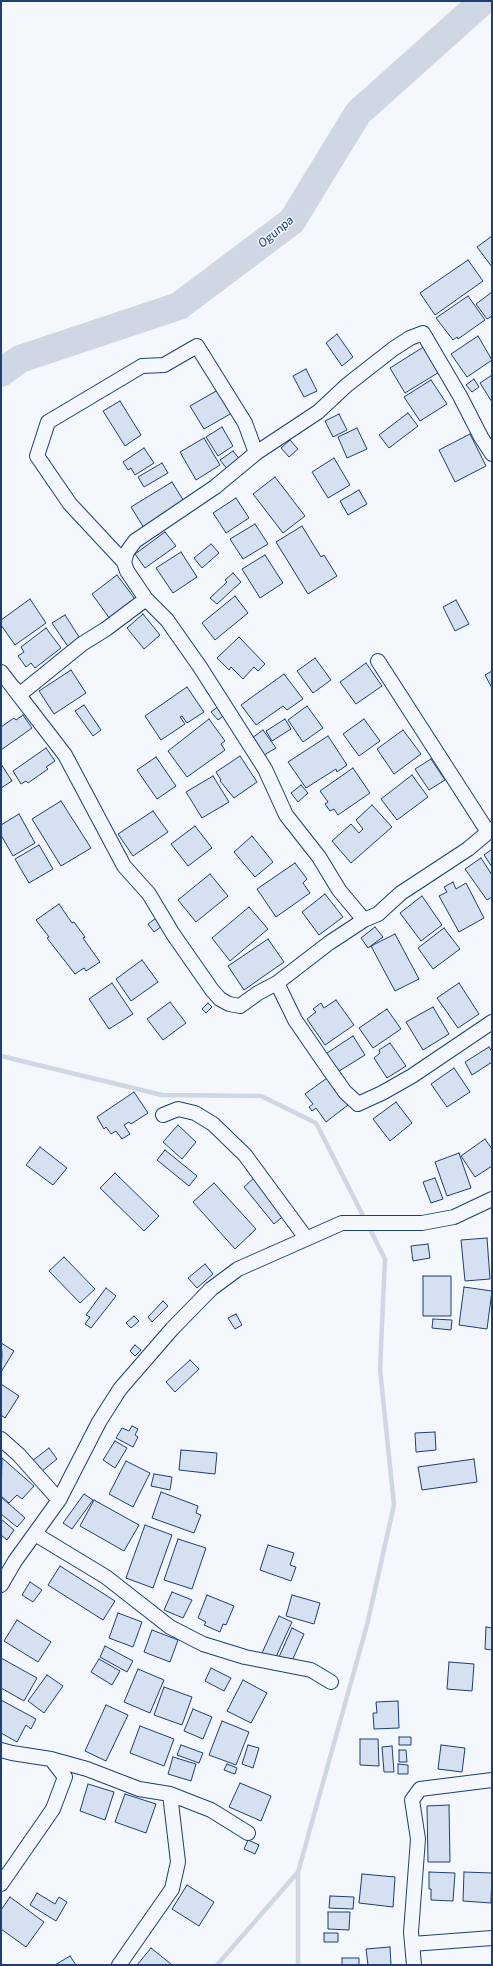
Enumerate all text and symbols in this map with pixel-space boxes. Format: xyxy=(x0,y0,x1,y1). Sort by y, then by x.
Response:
water label: Ogunpa xyxy=(255,213,297,251)

